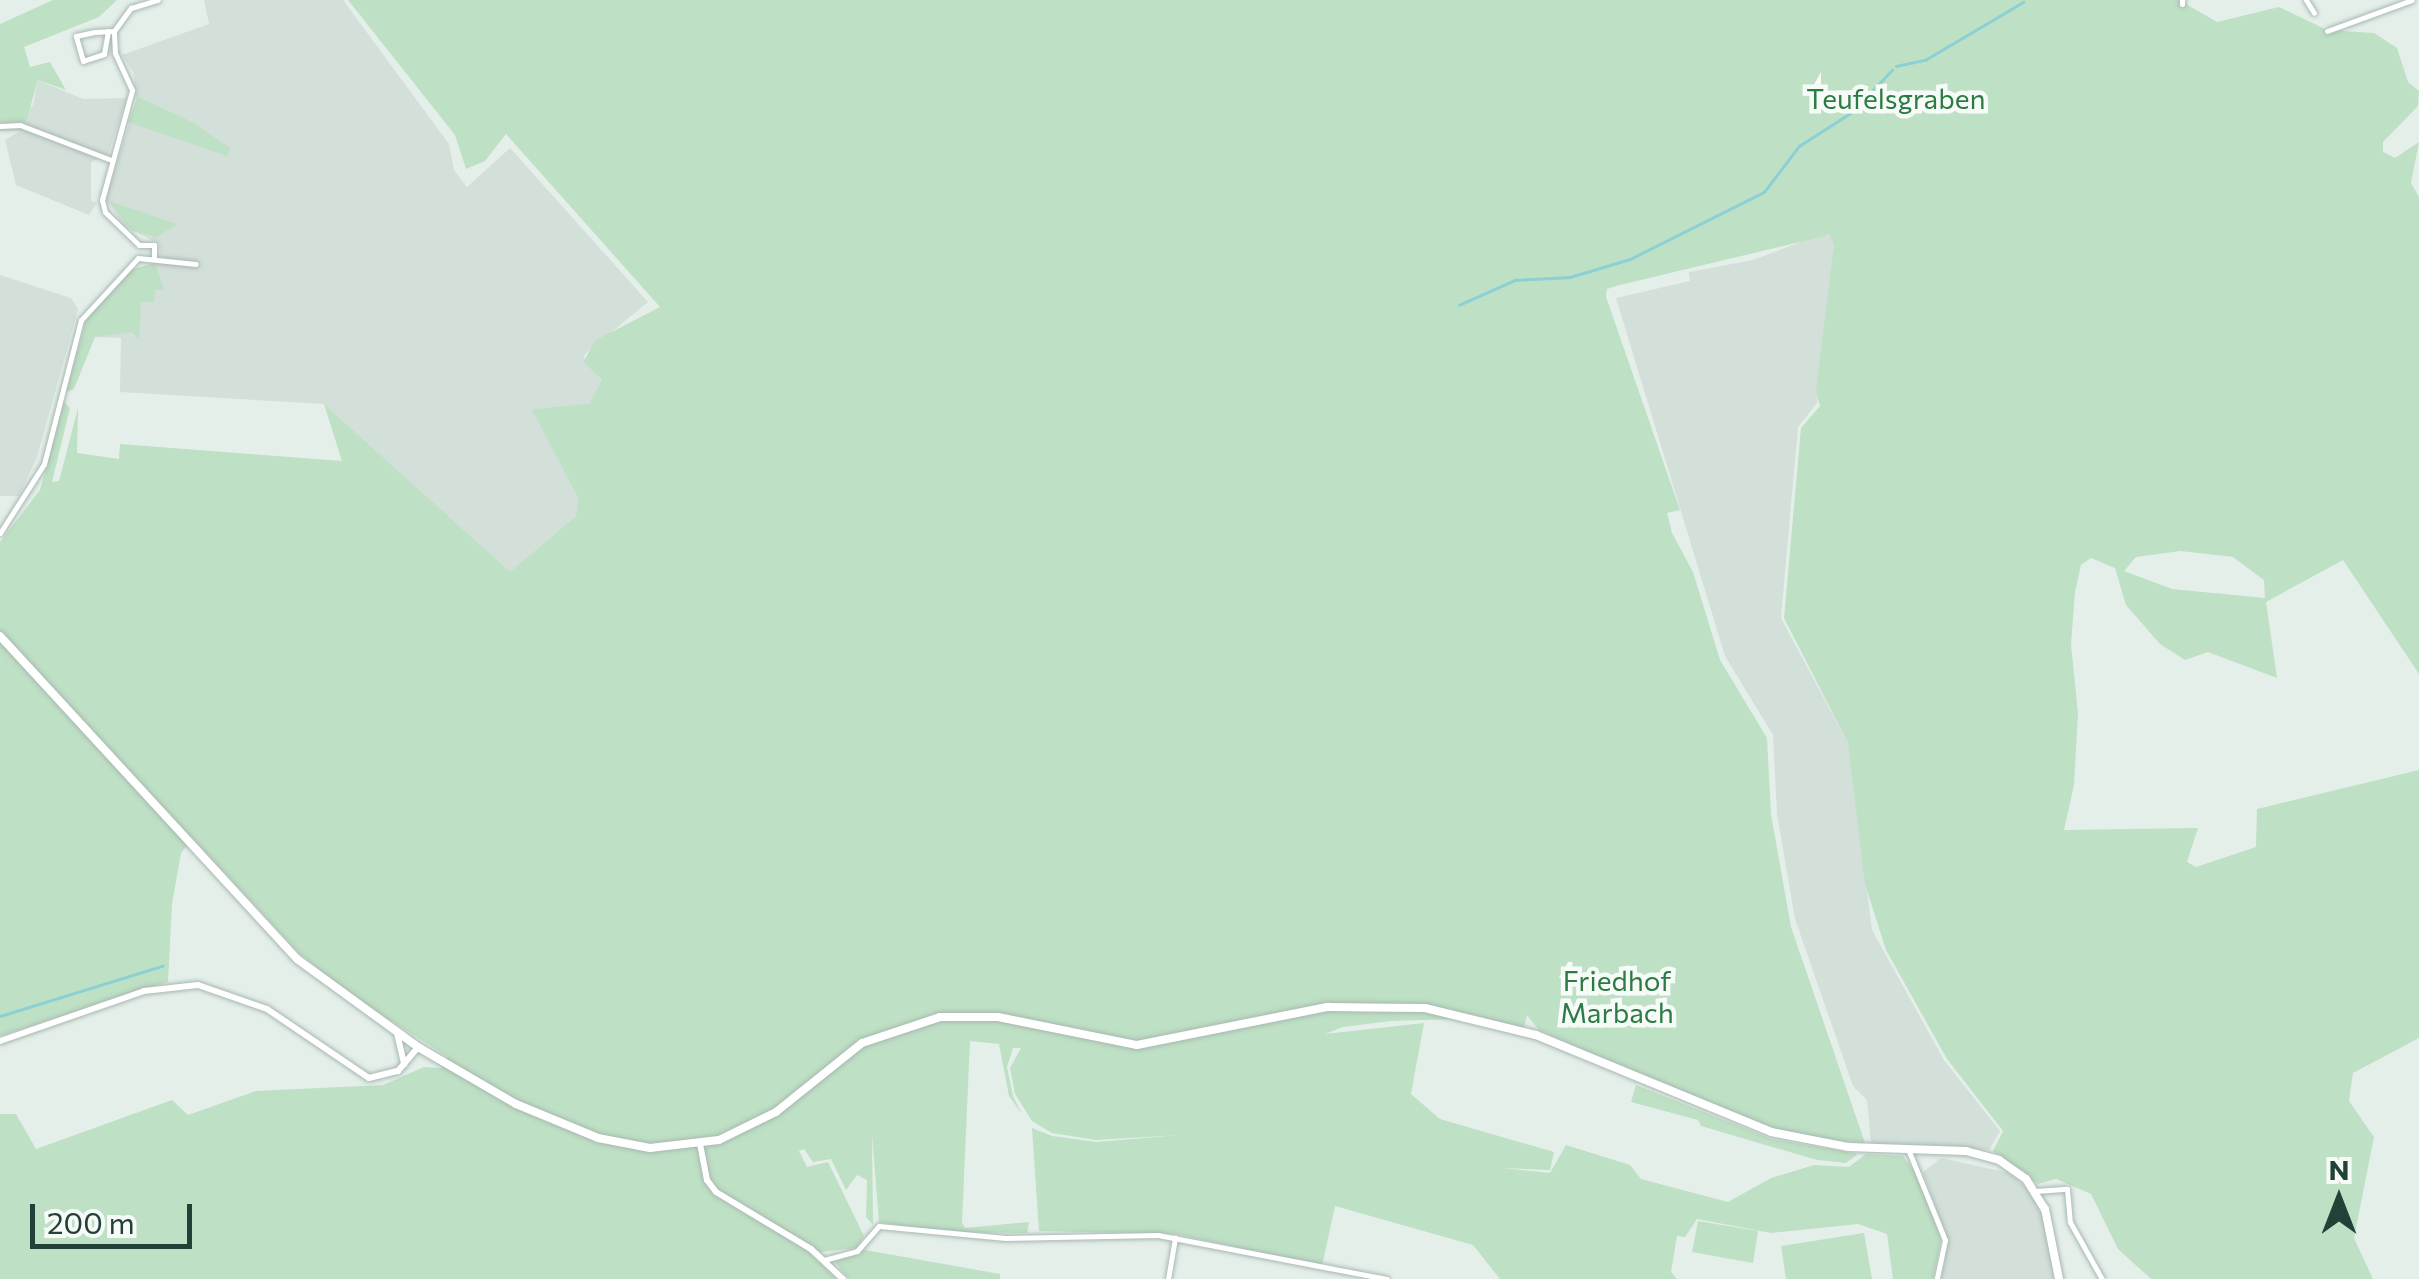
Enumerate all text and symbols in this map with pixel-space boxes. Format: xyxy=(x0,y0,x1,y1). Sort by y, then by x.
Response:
park label: Teufelsgraben xyxy=(1806,81,1986,115)
park label: Friedhof Marbach xyxy=(1560,963,1674,1029)
north arrow xyxy=(2289,1149,2389,1249)
text: N xyxy=(2329,1152,2350,1186)
scale bar xyxy=(35,1184,198,1246)
text: 200 m xyxy=(47,1203,135,1240)

